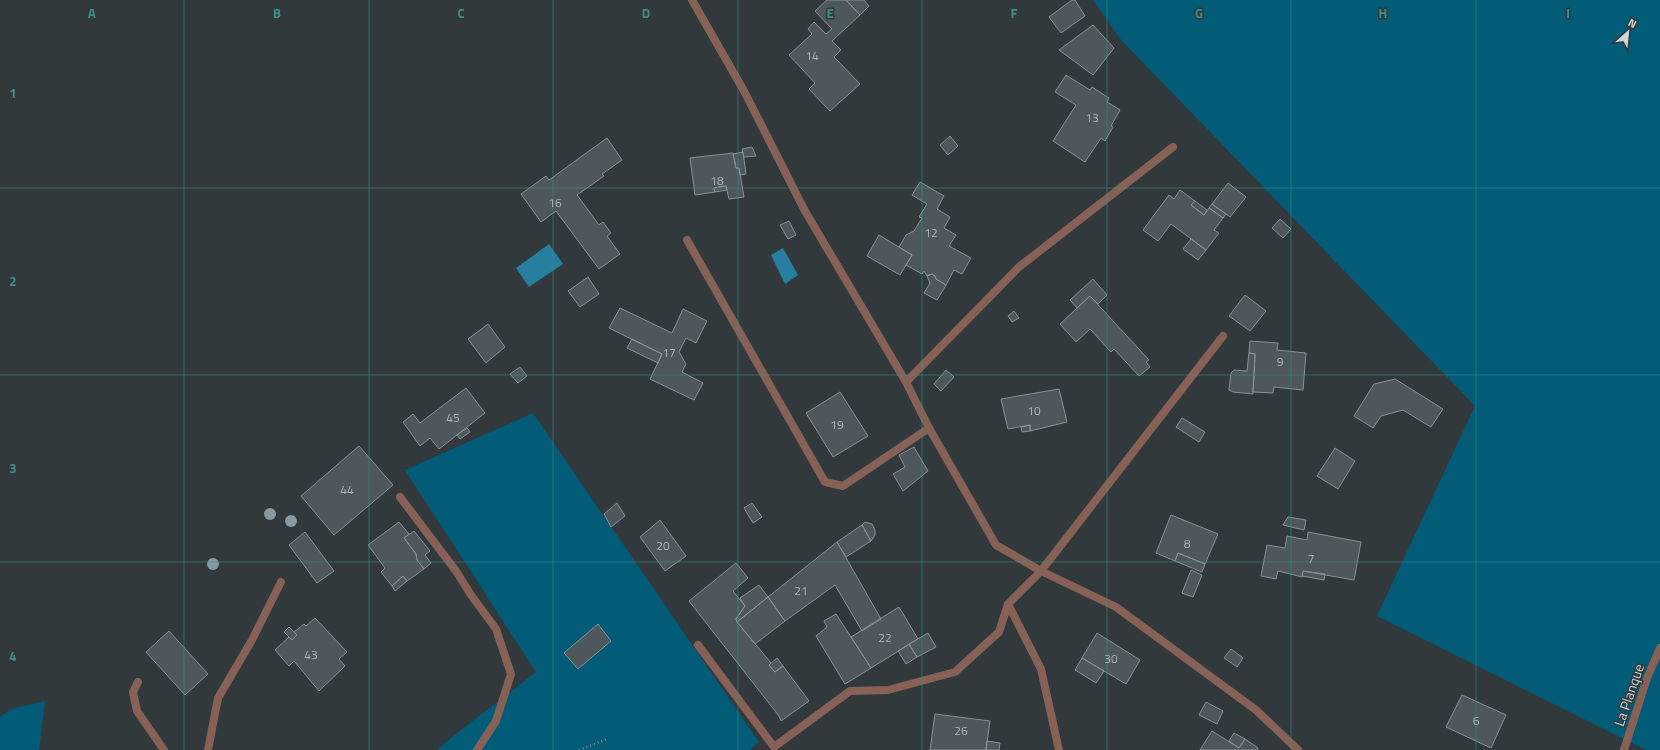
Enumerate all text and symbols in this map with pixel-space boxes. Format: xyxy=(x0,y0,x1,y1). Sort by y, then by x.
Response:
text: A xyxy=(88,3,96,23)
text: B xyxy=(273,3,281,23)
text: C xyxy=(457,3,465,23)
text: D xyxy=(642,3,650,23)
text: E xyxy=(826,3,834,23)
text: F xyxy=(1011,3,1018,23)
text: G xyxy=(1195,3,1203,23)
text: H xyxy=(1379,3,1387,23)
text: I xyxy=(1566,3,1570,23)
north arrow xyxy=(1608,12,1648,52)
text: N xyxy=(1626,14,1640,32)
house number: 14 xyxy=(805,46,819,65)
text: 1 xyxy=(9,83,17,103)
house number: 13 xyxy=(1085,108,1099,127)
house number: 18 xyxy=(710,171,724,190)
house number: 16 xyxy=(548,193,562,212)
house number: 12 xyxy=(924,223,938,242)
text: 2 xyxy=(9,271,17,291)
house number: 17 xyxy=(662,343,676,362)
house number: 9 xyxy=(1277,352,1284,371)
house number: 10 xyxy=(1027,401,1041,420)
house number: 45 xyxy=(446,408,460,427)
house number: 19 xyxy=(830,415,844,434)
text: 3 xyxy=(9,458,17,478)
house number: 44 xyxy=(340,480,354,499)
house number: 8 xyxy=(1184,534,1191,553)
house number: 20 xyxy=(656,536,670,555)
house number: 7 xyxy=(1308,549,1314,568)
house number: 21 xyxy=(794,581,808,600)
house number: 22 xyxy=(878,628,892,647)
house number: 43 xyxy=(304,645,318,664)
text: 4 xyxy=(9,646,17,666)
house number: 30 xyxy=(1104,649,1118,668)
street label: La Planque xyxy=(1608,661,1649,729)
house number: 6 xyxy=(1473,711,1480,730)
house number: 26 xyxy=(954,721,968,740)

